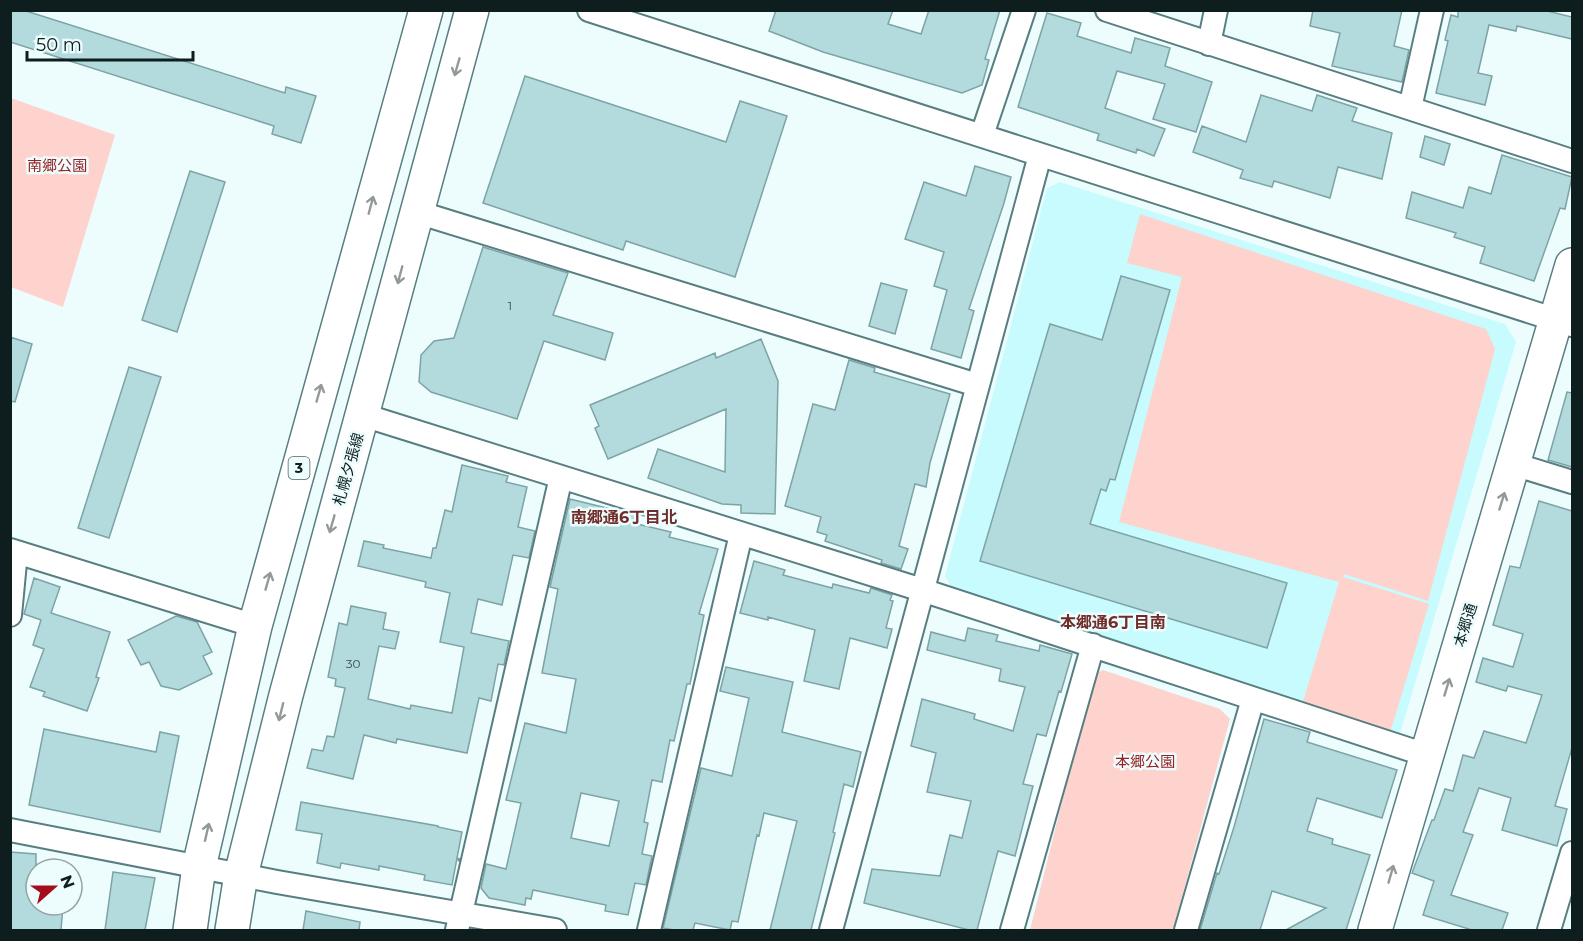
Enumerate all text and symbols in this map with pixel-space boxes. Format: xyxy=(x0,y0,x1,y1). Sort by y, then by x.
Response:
scale bar xyxy=(27,24,194,62)
text: 50 m xyxy=(36,34,82,56)
one-way arrow xyxy=(451,57,462,76)
park label: 南郷公園 xyxy=(27,156,87,175)
one-way arrow xyxy=(366,196,378,215)
one-way arrow xyxy=(394,265,405,284)
house number: 1 xyxy=(508,298,512,313)
one-way arrow xyxy=(314,384,326,403)
street label: 札幌夕張線 xyxy=(329,430,367,508)
road number: 3 xyxy=(288,457,310,479)
one-way arrow xyxy=(1497,491,1508,510)
district label: 南郷通6丁目北 xyxy=(571,508,677,527)
one-way arrow xyxy=(326,514,337,533)
one-way arrow xyxy=(263,572,274,591)
street label: 本郷通 xyxy=(1449,601,1481,649)
district label: 本郷通6丁目南 xyxy=(1060,613,1166,632)
house number: 30 xyxy=(346,656,360,671)
one-way arrow xyxy=(1442,678,1453,697)
one-way arrow xyxy=(275,703,287,722)
park label: 本郷公園 xyxy=(1115,752,1175,771)
one-way arrow xyxy=(202,822,214,841)
north arrow xyxy=(24,857,84,917)
one-way arrow xyxy=(1386,865,1397,884)
text: N xyxy=(56,872,79,891)

